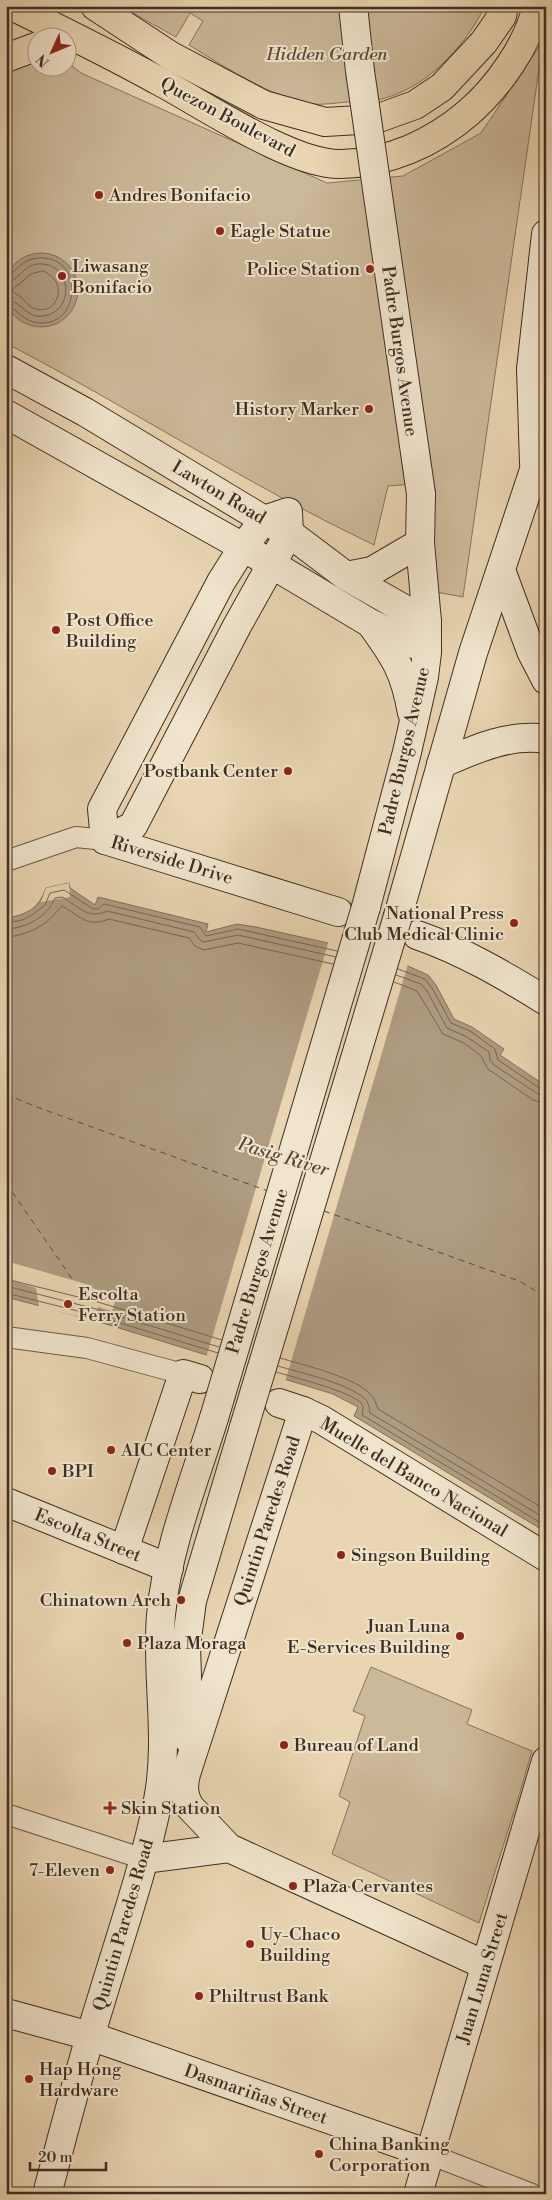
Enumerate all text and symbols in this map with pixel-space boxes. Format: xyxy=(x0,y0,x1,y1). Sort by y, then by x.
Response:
north arrow xyxy=(28,28,78,78)
park label: Hidden Garden xyxy=(265,43,389,66)
text: N xyxy=(33,50,54,71)
street label: Quezon Boulevard xyxy=(156,72,300,163)
place label: Andres Bonifacio xyxy=(108,184,251,207)
marker: Andres Bonifacio xyxy=(93,189,105,201)
place label: Eagle Statue xyxy=(230,220,331,243)
marker: Eagle Statue xyxy=(214,225,226,237)
place label: Liwasang Bonifacio xyxy=(71,255,152,299)
place label: Police Station xyxy=(246,258,360,281)
marker: Police Station xyxy=(364,263,376,275)
street label: Padre Burgos Avenue xyxy=(376,264,423,438)
marker: Liwasang Bonifacio xyxy=(56,270,68,282)
place label: History Marker xyxy=(235,398,359,421)
marker: History Marker xyxy=(363,403,375,415)
street label: Lawton Road xyxy=(167,455,271,530)
place label: Post Office Building xyxy=(65,609,154,653)
marker: Post Office Building xyxy=(50,624,62,636)
street label: Padre Burgos Avenue xyxy=(374,665,435,838)
place label: Postbank Center xyxy=(144,760,278,783)
marker: Postbank Center xyxy=(282,765,294,777)
street label: Riverside Drive xyxy=(108,831,236,890)
place label: National Press Club Medical Clinic xyxy=(344,902,504,946)
marker: National Press Club Medical Clinic xyxy=(508,917,520,929)
water label: Pasig River xyxy=(234,1131,333,1182)
street label: Padre Burgos Avenue xyxy=(221,1186,294,1357)
place label: Escolta Ferry Station xyxy=(78,1283,186,1327)
marker: Escolta Ferry Station xyxy=(62,1298,74,1310)
street label: Muelle del Banco Nacional xyxy=(316,1412,512,1543)
street label: Quintin Paredes Road xyxy=(229,1432,306,1609)
place label: AIC Center xyxy=(120,1439,212,1462)
marker: AIC Center xyxy=(105,1444,117,1456)
place label: BPI xyxy=(61,1460,94,1483)
marker: BPI xyxy=(46,1465,58,1477)
street label: Escolta Street xyxy=(31,1504,145,1568)
place label: Singson Building xyxy=(351,1544,491,1567)
marker: Singson Building xyxy=(335,1549,347,1561)
place label: Chinatown Arch xyxy=(40,1589,171,1612)
marker: Chinatown Arch xyxy=(175,1594,187,1606)
place label: Juan Luna E-Services Building xyxy=(287,1615,451,1659)
marker: Juan Luna E-Services Building xyxy=(454,1630,466,1642)
place label: Plaza Moraga xyxy=(137,1632,247,1655)
marker: Plaza Moraga xyxy=(121,1637,133,1649)
place label: Bureau of Land xyxy=(293,1734,420,1757)
marker: Bureau of Land xyxy=(278,1739,290,1751)
place label: Skin Station xyxy=(121,1797,221,1820)
marker: Skin Station xyxy=(103,1801,117,1815)
street label: Quintin Paredes Road xyxy=(88,1836,159,2014)
place label: 7-Eleven xyxy=(29,1859,100,1882)
marker: 7-Eleven xyxy=(104,1864,116,1876)
place label: Plaza Cervantes xyxy=(303,1875,433,1898)
marker: Plaza Cervantes xyxy=(287,1880,299,1892)
street label: Juan Luna Street xyxy=(451,1909,514,2048)
place label: Uy-Chaco Building xyxy=(259,1923,341,1967)
marker: Uy-Chaco Building xyxy=(244,1938,256,1950)
place label: Philtrust Bank xyxy=(209,1985,330,2008)
marker: Philtrust Bank xyxy=(193,1990,205,2002)
place label: Hap Hong Hardware xyxy=(39,2058,122,2102)
street label: Dasmariñas Street xyxy=(181,2059,331,2130)
marker: Hap Hong Hardware xyxy=(23,2073,35,2085)
place label: China Banking Corporation xyxy=(329,2133,450,2177)
scale bar xyxy=(30,2140,106,2172)
text: 20 m xyxy=(38,2148,73,2167)
marker: China Banking Corporation xyxy=(313,2148,325,2160)

